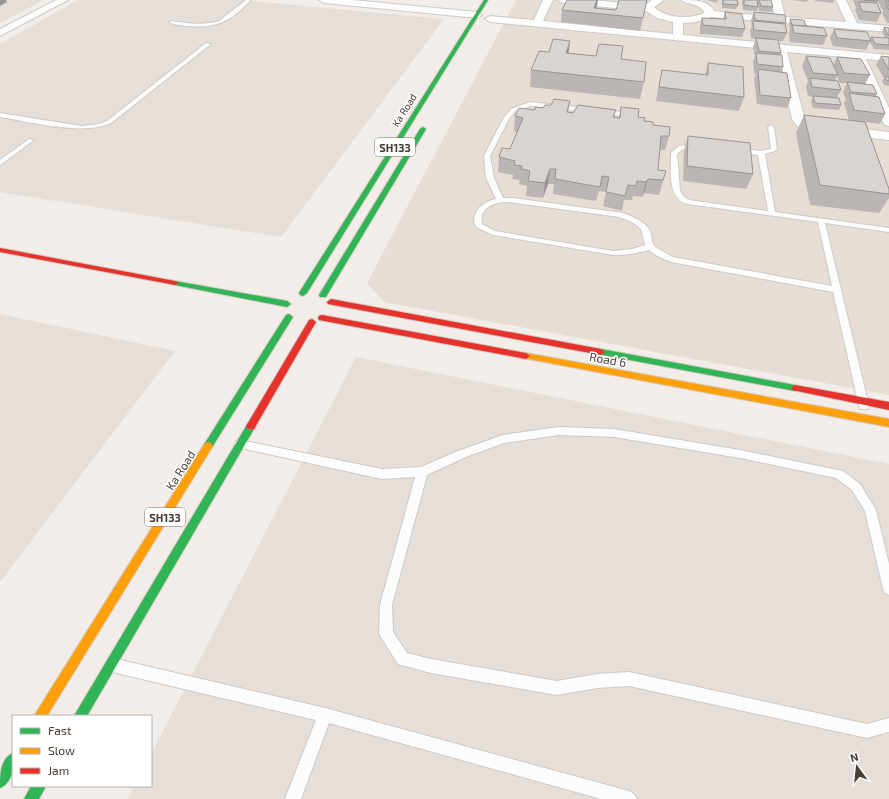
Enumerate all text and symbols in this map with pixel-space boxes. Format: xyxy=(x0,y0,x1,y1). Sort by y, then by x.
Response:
street label: Ka Road xyxy=(389,91,419,129)
road number: SH133 xyxy=(375,138,415,156)
street label: Road 6 xyxy=(588,349,628,369)
street label: Ka Road xyxy=(162,448,198,492)
road number: SH133 xyxy=(145,508,185,526)
legend xyxy=(12,715,152,787)
text: Fast xyxy=(48,723,72,737)
text: Slow xyxy=(48,743,75,757)
north arrow xyxy=(837,747,877,787)
text: N xyxy=(849,750,860,764)
text: Jam xyxy=(48,763,69,777)

